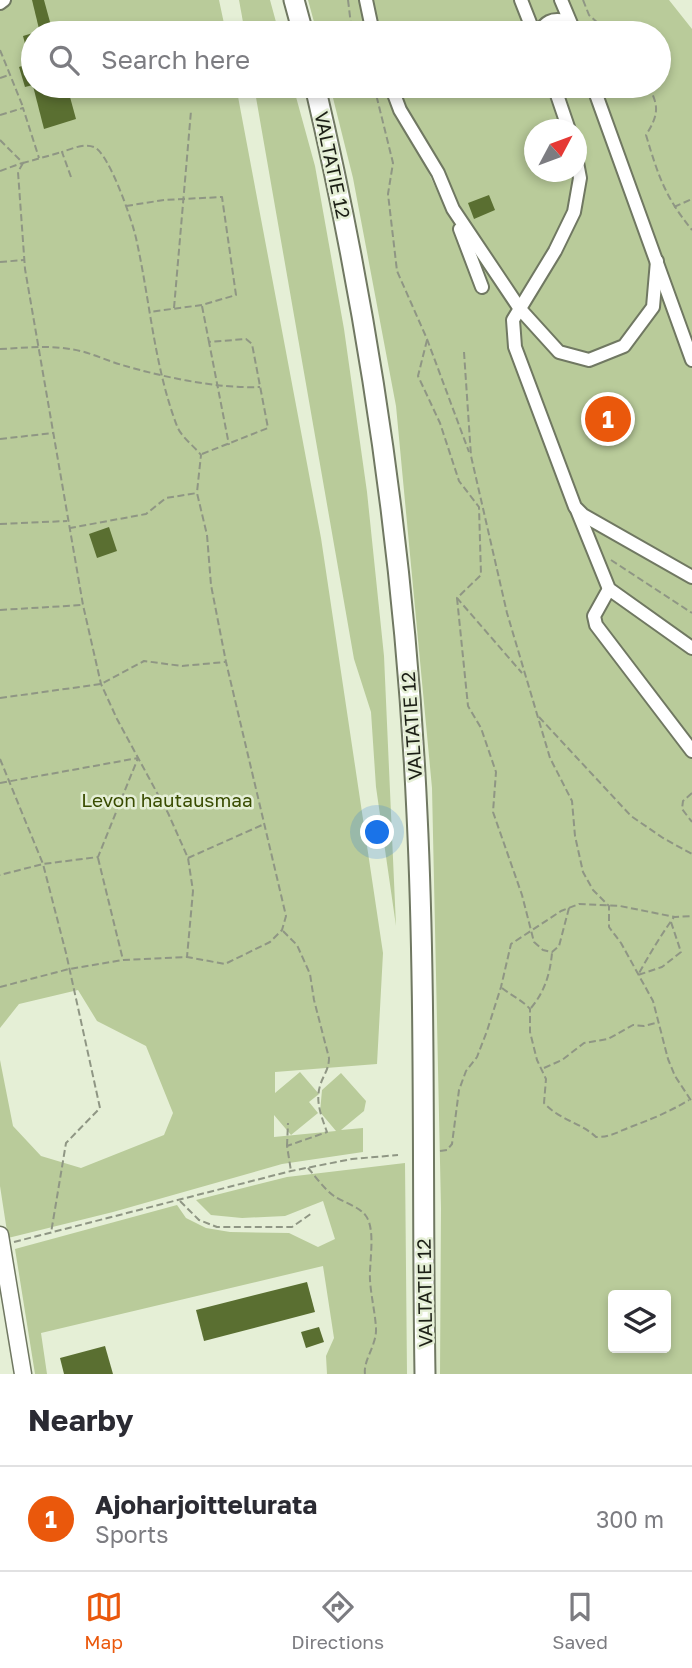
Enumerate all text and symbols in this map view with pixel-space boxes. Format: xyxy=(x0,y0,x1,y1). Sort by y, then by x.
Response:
search box xyxy=(21,21,671,98)
icon: search xyxy=(45,41,83,79)
text: Search here xyxy=(101,44,250,75)
street label: VALTATIE 12 xyxy=(310,109,356,221)
north arrow xyxy=(524,119,587,182)
pin: 1 xyxy=(585,393,631,445)
street label: VALTATIE 12 xyxy=(396,671,426,781)
park label: Levon hautausmaa xyxy=(81,788,253,811)
your location xyxy=(360,815,394,849)
street label: VALTATIE 12 xyxy=(412,1238,436,1348)
map controls xyxy=(608,1290,671,1353)
button: layers xyxy=(608,1290,671,1353)
text: Nearby xyxy=(28,1402,133,1438)
text: Ajoharjoittelurata xyxy=(95,1489,317,1520)
text: 1 xyxy=(45,1505,57,1533)
text: 300 m xyxy=(596,1505,664,1533)
text: Sports xyxy=(95,1520,169,1548)
tab: Map xyxy=(84,1588,123,1653)
tab: Directions xyxy=(291,1588,384,1653)
tab: Saved xyxy=(552,1588,608,1653)

